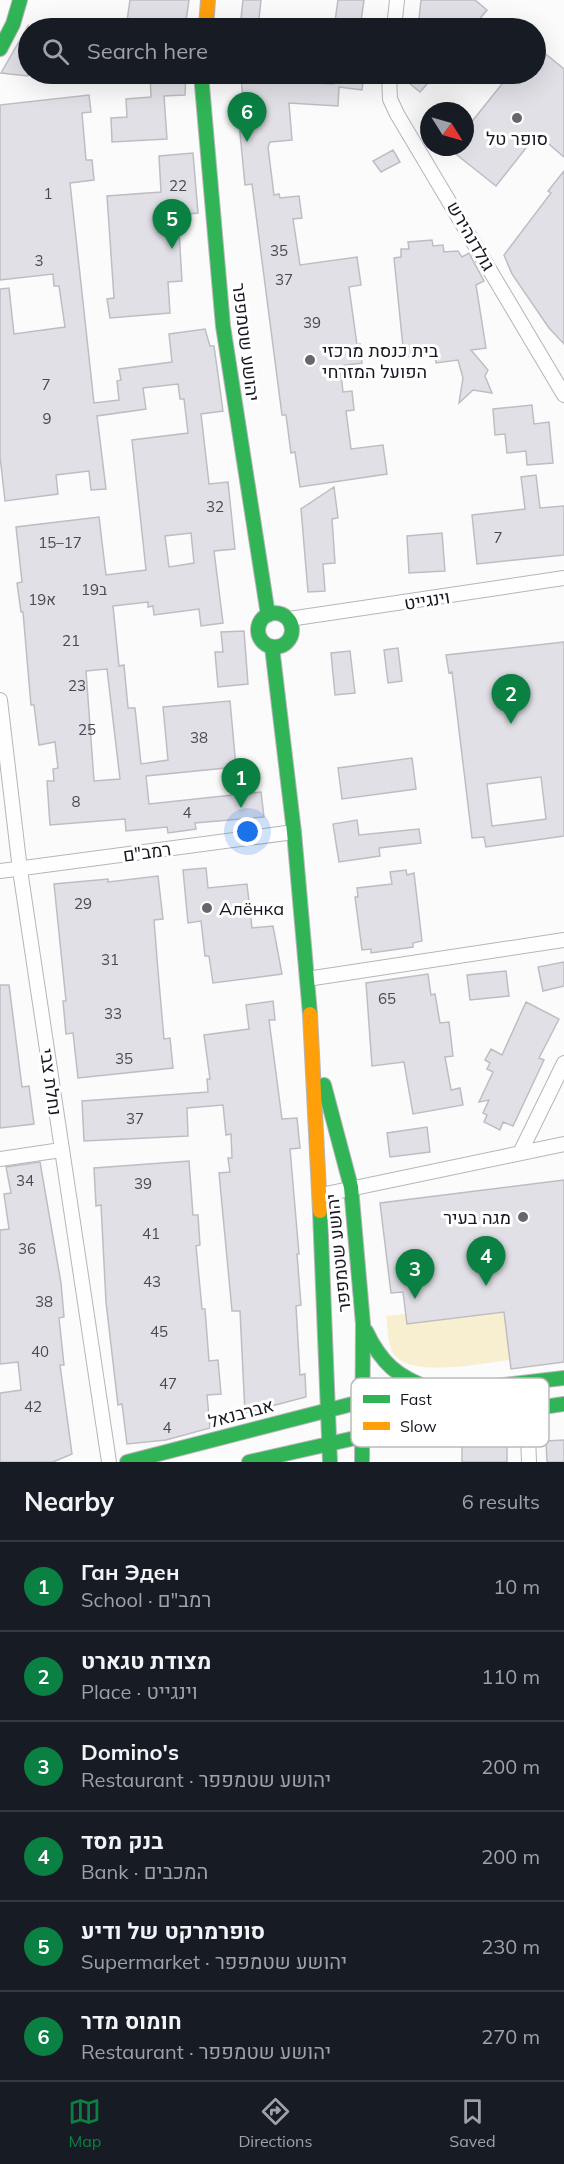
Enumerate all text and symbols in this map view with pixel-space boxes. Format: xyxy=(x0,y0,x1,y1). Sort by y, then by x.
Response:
search box xyxy=(18,18,546,84)
icon: search xyxy=(39,35,72,68)
text: Search here xyxy=(87,37,208,65)
pin: 6 xyxy=(228,92,266,142)
north arrow xyxy=(420,102,474,156)
marker: סופר טל xyxy=(510,111,524,125)
place label: סופר טל xyxy=(486,127,548,150)
house number: 22 xyxy=(169,176,187,195)
house number: 1 xyxy=(43,184,53,203)
street label: גולדנהירש xyxy=(442,197,500,275)
pin: 5 xyxy=(152,200,192,249)
house number: 35 xyxy=(270,241,288,260)
house number: 3 xyxy=(34,251,44,270)
house number: 37 xyxy=(275,270,293,289)
street label: יהושע שטמפפר xyxy=(227,282,265,402)
house number: 39 xyxy=(303,313,321,332)
place label: בית כנסת מרכזי הפועל המזרחי xyxy=(322,339,439,383)
marker: בית כנסת מרכזי הפועל המזרחי xyxy=(303,353,317,367)
house number: 7 xyxy=(41,375,51,394)
house number: 9 xyxy=(42,409,52,428)
house number: 32 xyxy=(206,497,224,516)
house number: 7 xyxy=(493,528,503,547)
house number: 15–17 xyxy=(38,533,82,552)
house number: 19ב xyxy=(81,580,107,599)
street label: וינגייט xyxy=(402,585,452,615)
house number: 19א xyxy=(28,590,56,609)
house number: 21 xyxy=(62,631,80,650)
pin: 2 xyxy=(492,674,530,724)
house number: 23 xyxy=(68,676,86,695)
house number: 25 xyxy=(78,720,96,739)
house number: 38 xyxy=(190,728,208,747)
pin: 1 xyxy=(222,758,260,808)
house number: 8 xyxy=(71,792,81,811)
house number: 4 xyxy=(182,803,192,822)
your location xyxy=(233,817,262,846)
street label: רמב"ם xyxy=(122,837,172,867)
house number: 29 xyxy=(74,894,92,913)
place label: Алёнка xyxy=(219,897,284,920)
marker: Алёнка xyxy=(200,901,214,915)
house number: 31 xyxy=(101,950,119,969)
house number: 65 xyxy=(378,989,396,1008)
house number: 33 xyxy=(104,1004,122,1023)
street label: נחלת צבי xyxy=(35,1047,67,1117)
house number: 35 xyxy=(115,1049,133,1068)
house number: 37 xyxy=(126,1109,144,1128)
house number: 34 xyxy=(16,1171,34,1190)
house number: 39 xyxy=(134,1174,152,1193)
street label: יהושע שטמפפר xyxy=(320,1193,356,1313)
place label: מגה בעיר xyxy=(443,1206,511,1229)
marker: מגה בעיר xyxy=(516,1210,530,1224)
house number: 41 xyxy=(142,1224,160,1243)
pin: 4 xyxy=(466,1236,506,1286)
house number: 36 xyxy=(18,1239,36,1258)
pin: 3 xyxy=(396,1250,434,1299)
house number: 43 xyxy=(143,1272,161,1291)
house number: 38 xyxy=(35,1292,53,1311)
house number: 45 xyxy=(150,1322,168,1341)
house number: 40 xyxy=(31,1342,49,1361)
house number: 47 xyxy=(159,1374,177,1393)
legend xyxy=(351,1378,549,1447)
text: Fast xyxy=(400,1389,432,1409)
street label: אברבנאל xyxy=(206,1393,276,1433)
house number: 42 xyxy=(24,1397,42,1416)
text: Slow xyxy=(400,1416,437,1436)
house number: 4 xyxy=(162,1418,172,1437)
text: Nearby xyxy=(24,1485,114,1518)
text: 6 results xyxy=(462,1489,540,1514)
text: Ган Эден xyxy=(81,1558,180,1586)
text: 1 xyxy=(38,1574,50,1599)
text: 10 m xyxy=(493,1574,540,1599)
text: School · רמב"ם xyxy=(81,1587,211,1612)
text: מצודת טגארט xyxy=(81,1647,211,1675)
text: 2 xyxy=(38,1664,50,1689)
text: 110 m xyxy=(481,1664,540,1689)
text: Place · וינגייט xyxy=(81,1679,198,1704)
text: Domino's xyxy=(81,1738,179,1766)
text: 3 xyxy=(38,1754,50,1779)
text: 200 m xyxy=(481,1754,540,1779)
text: Restaurant · יהושע שטמפפר xyxy=(81,1767,331,1792)
text: בנק מסד xyxy=(81,1827,163,1855)
text: 4 xyxy=(38,1844,50,1869)
text: 200 m xyxy=(481,1844,540,1869)
text: Bank · המכבים xyxy=(81,1859,208,1884)
text: סופרמרקט של ודיע xyxy=(81,1917,265,1945)
text: 5 xyxy=(38,1934,50,1959)
text: 230 m xyxy=(481,1934,540,1959)
text: Supermarket · יהושע שטמפפר xyxy=(81,1949,347,1974)
text: חומוס מדר xyxy=(81,2007,182,2035)
text: 6 xyxy=(38,2024,50,2049)
text: 270 m xyxy=(481,2024,540,2049)
text: Restaurant · יהושע שטמפפר xyxy=(81,2039,331,2064)
tab: Map xyxy=(68,2095,101,2151)
tab: Directions xyxy=(238,2095,312,2151)
tab: Saved xyxy=(449,2095,496,2151)

